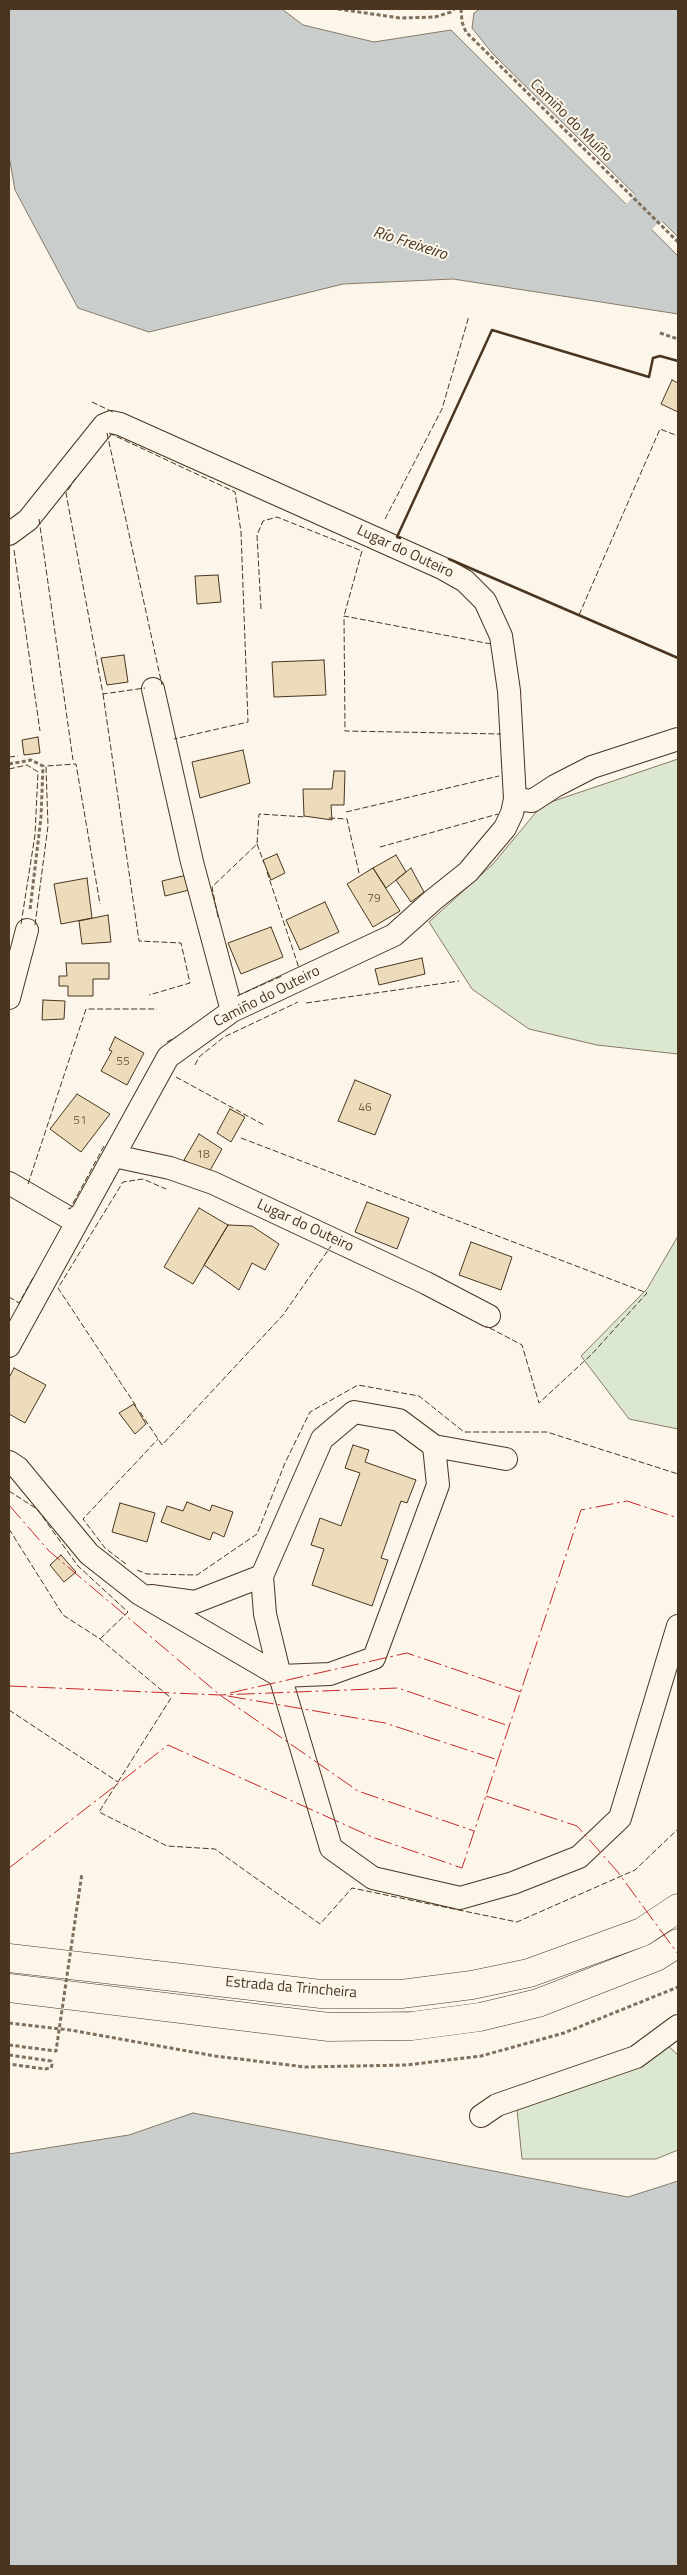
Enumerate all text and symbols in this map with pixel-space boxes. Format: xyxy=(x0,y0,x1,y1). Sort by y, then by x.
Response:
street label: Camiño do Muíño xyxy=(526,76,616,166)
water label: Río Freixeiro xyxy=(371,223,449,265)
street label: Lugar do Outeiro xyxy=(354,522,456,582)
house number: 79 xyxy=(367,892,381,906)
street label: Camiño do Outeiro xyxy=(211,962,323,1032)
house number: 55 xyxy=(116,1055,130,1069)
house number: 46 xyxy=(358,1101,372,1115)
house number: 51 xyxy=(73,1114,87,1128)
house number: 18 xyxy=(196,1148,210,1162)
street label: Lugar do Outeiro xyxy=(254,1196,356,1256)
street label: Estrada da Trincheira xyxy=(224,1973,358,2003)

